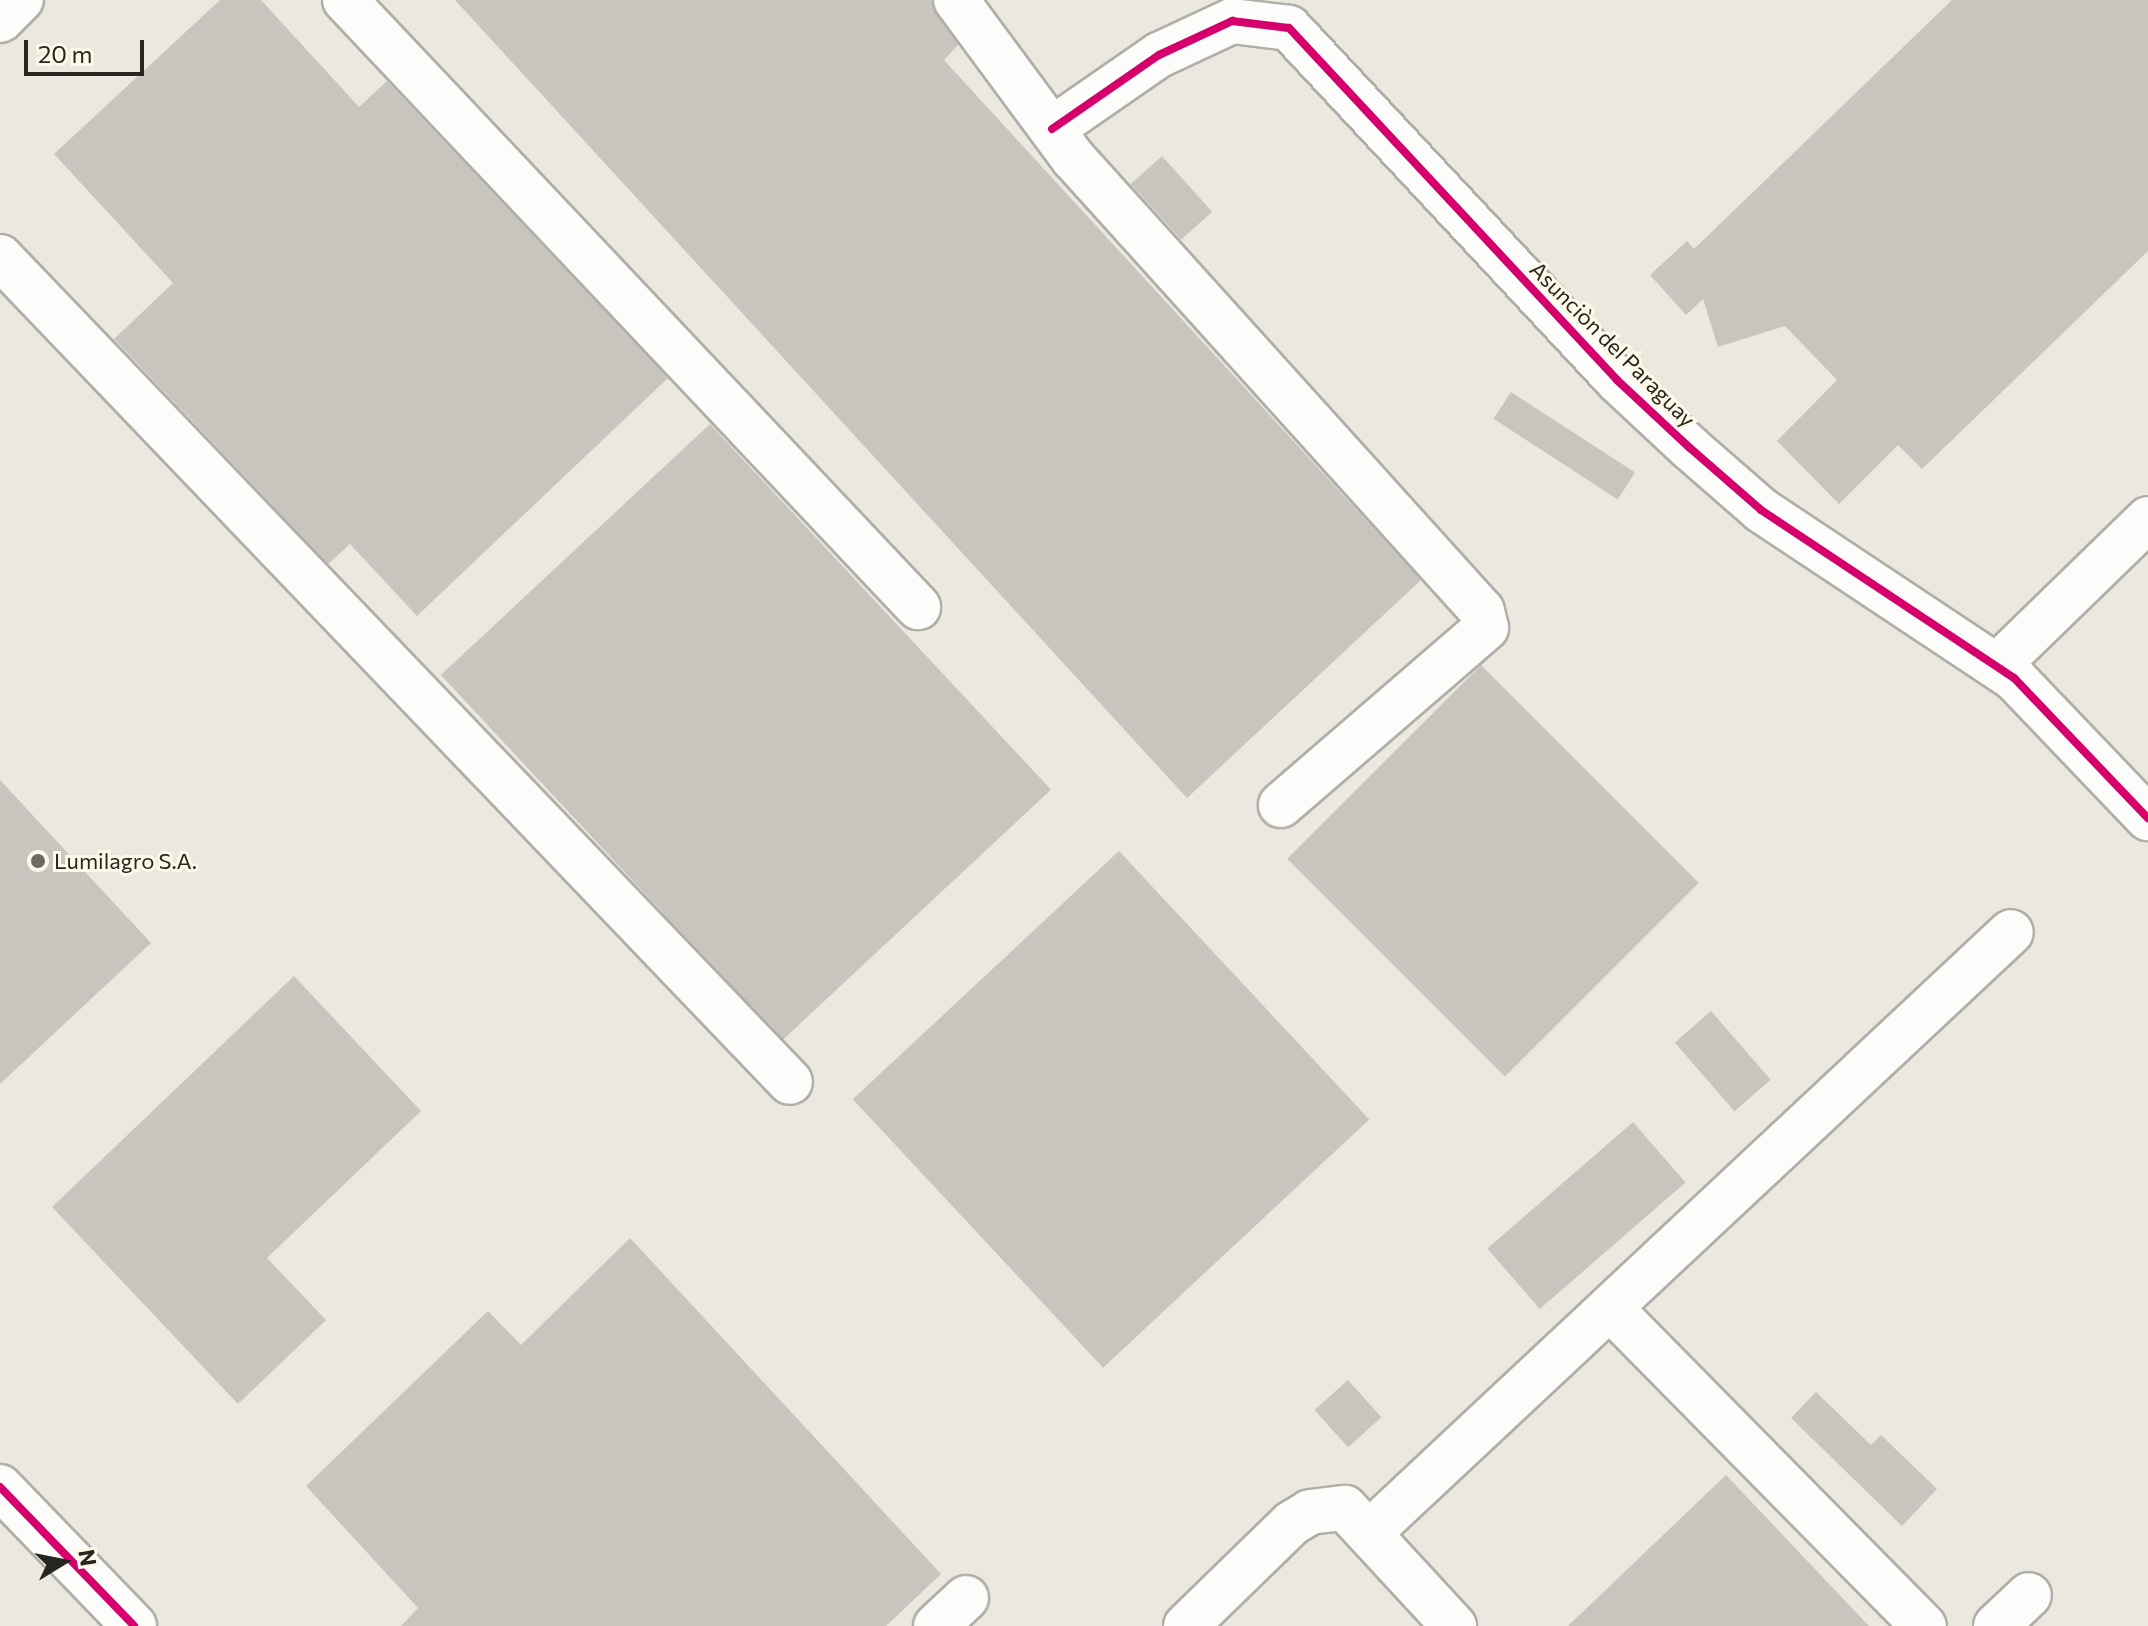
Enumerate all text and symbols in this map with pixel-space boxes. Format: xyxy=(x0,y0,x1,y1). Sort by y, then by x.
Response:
scale bar xyxy=(28,24,148,74)
text: 20 m xyxy=(38,39,92,68)
street label: Asunciòn del Paraguay xyxy=(1525,256,1701,432)
place label: Lumilagro S.A. xyxy=(54,848,197,874)
marker: Lumilagro S.A. xyxy=(29,852,47,870)
north arrow xyxy=(24,1522,104,1602)
text: N xyxy=(73,1547,103,1568)

